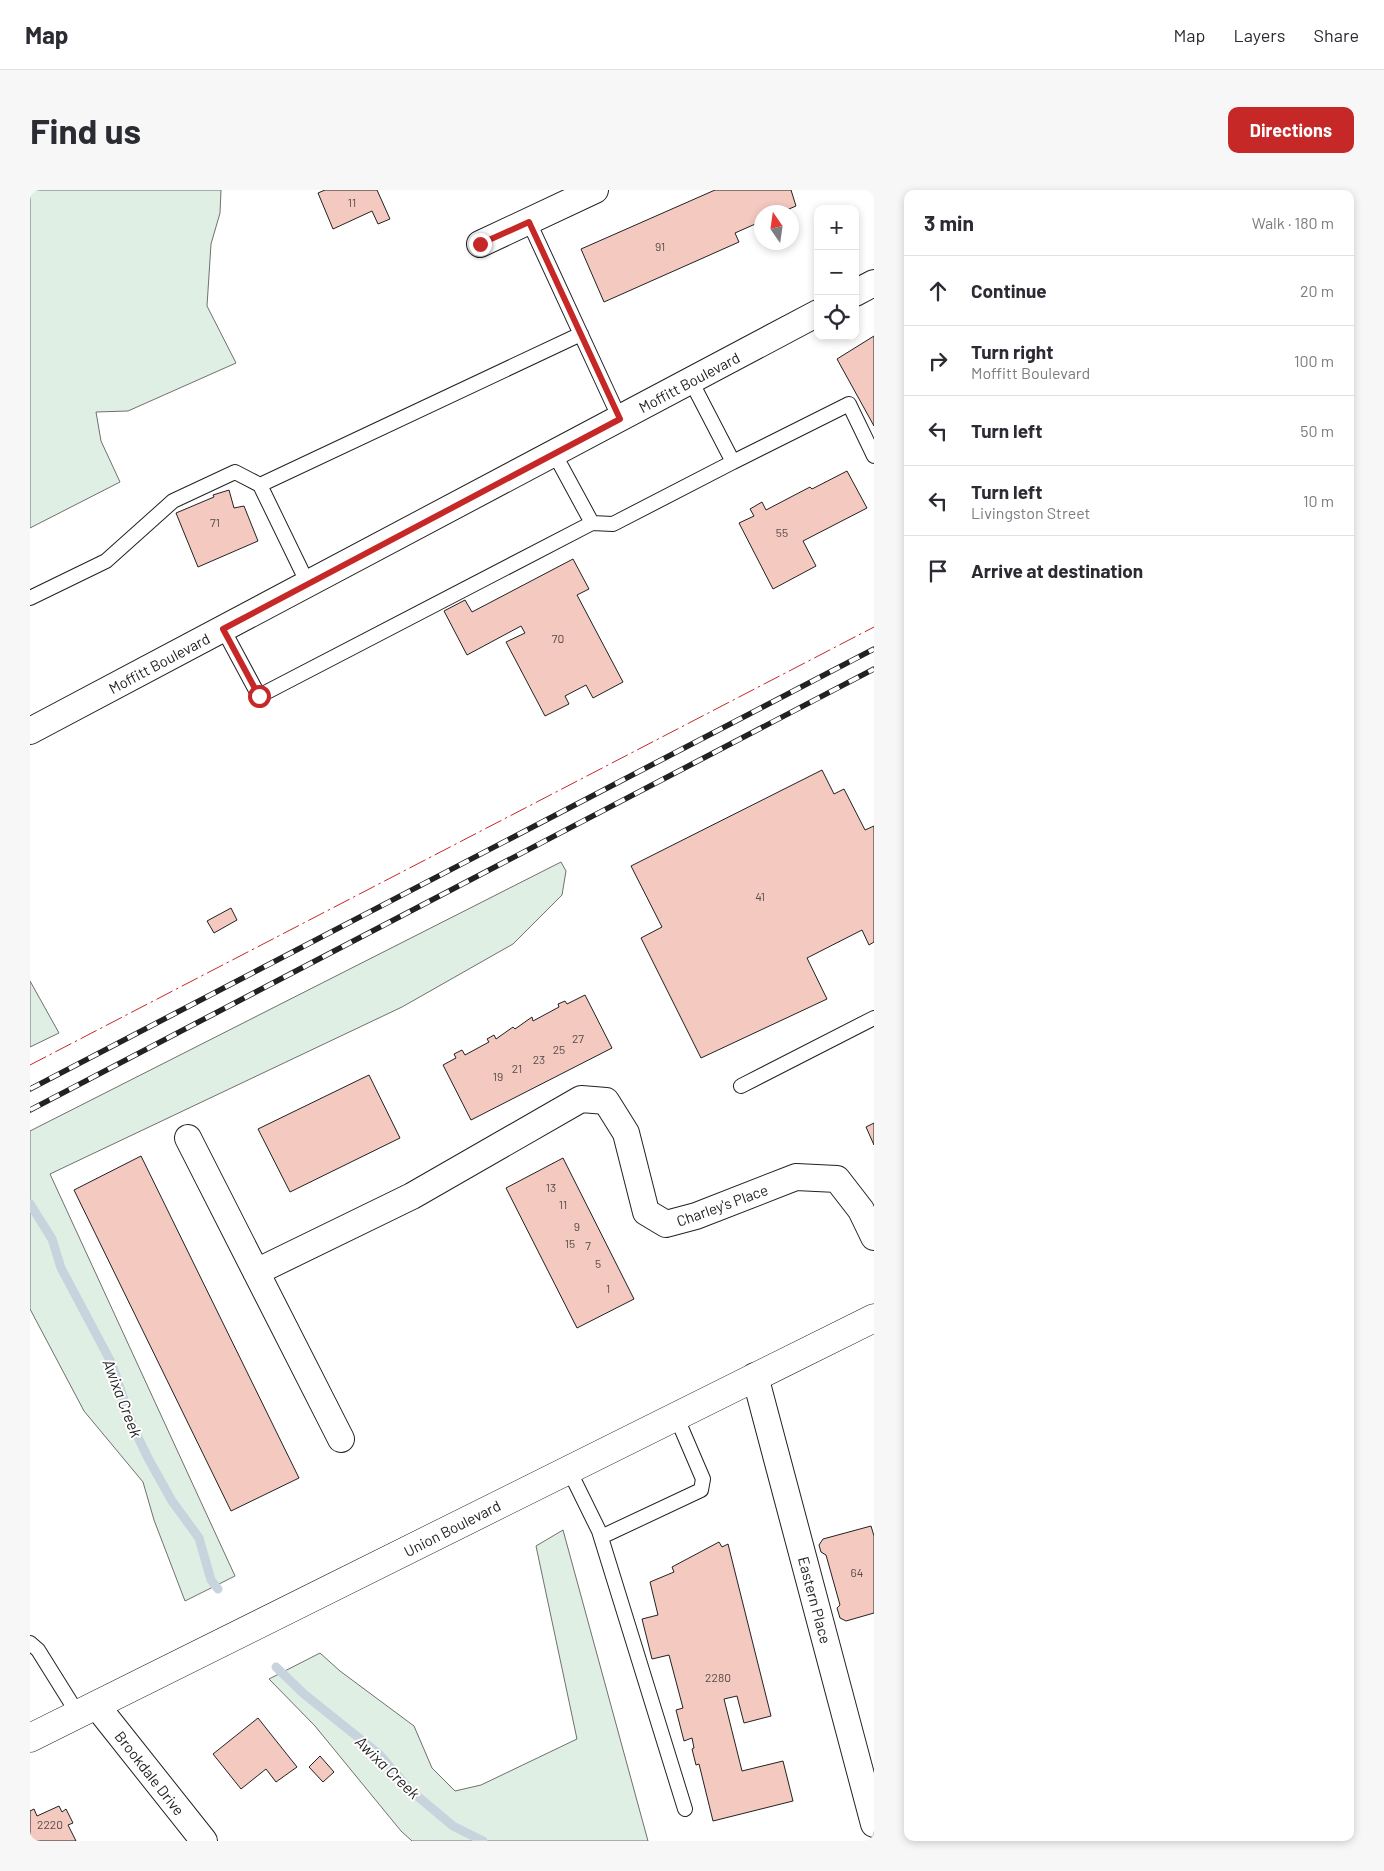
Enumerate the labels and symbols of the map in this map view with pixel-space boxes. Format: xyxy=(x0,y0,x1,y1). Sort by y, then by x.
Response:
house number: 11 xyxy=(348,195,356,209)
north arrow xyxy=(754,205,799,250)
route end xyxy=(469,233,492,256)
house number: 91 xyxy=(655,239,665,253)
street label: Moffitt Boulevard xyxy=(635,348,743,416)
house number: 71 xyxy=(210,515,220,529)
house number: 55 xyxy=(776,525,788,539)
street label: Moffitt Boulevard xyxy=(105,629,213,697)
house number: 70 xyxy=(552,631,564,645)
route start xyxy=(248,685,271,708)
house number: 41 xyxy=(755,889,765,903)
house number: 27 xyxy=(572,1031,584,1045)
house number: 25 xyxy=(553,1042,565,1056)
house number: 23 xyxy=(533,1052,545,1066)
house number: 21 xyxy=(512,1061,522,1075)
house number: 19 xyxy=(493,1069,503,1083)
house number: 13 xyxy=(546,1180,556,1194)
street label: Charley's Place xyxy=(674,1180,770,1230)
house number: 11 xyxy=(559,1197,567,1211)
house number: 9 xyxy=(574,1219,580,1233)
house number: 15 xyxy=(565,1236,575,1250)
house number: 7 xyxy=(585,1238,591,1252)
house number: 5 xyxy=(595,1256,601,1270)
house number: 1 xyxy=(606,1281,610,1295)
water label: Awixa Creek xyxy=(99,1356,147,1440)
street label: Union Boulevard xyxy=(401,1496,503,1560)
street label: Eastern Place xyxy=(795,1554,835,1646)
house number: 64 xyxy=(851,1565,863,1579)
house number: 2280 xyxy=(705,1670,731,1684)
street label: Brookdale Drive xyxy=(111,1727,189,1819)
water label: Awixa Creek xyxy=(352,1732,424,1803)
house number: 2220 xyxy=(37,1817,63,1831)

